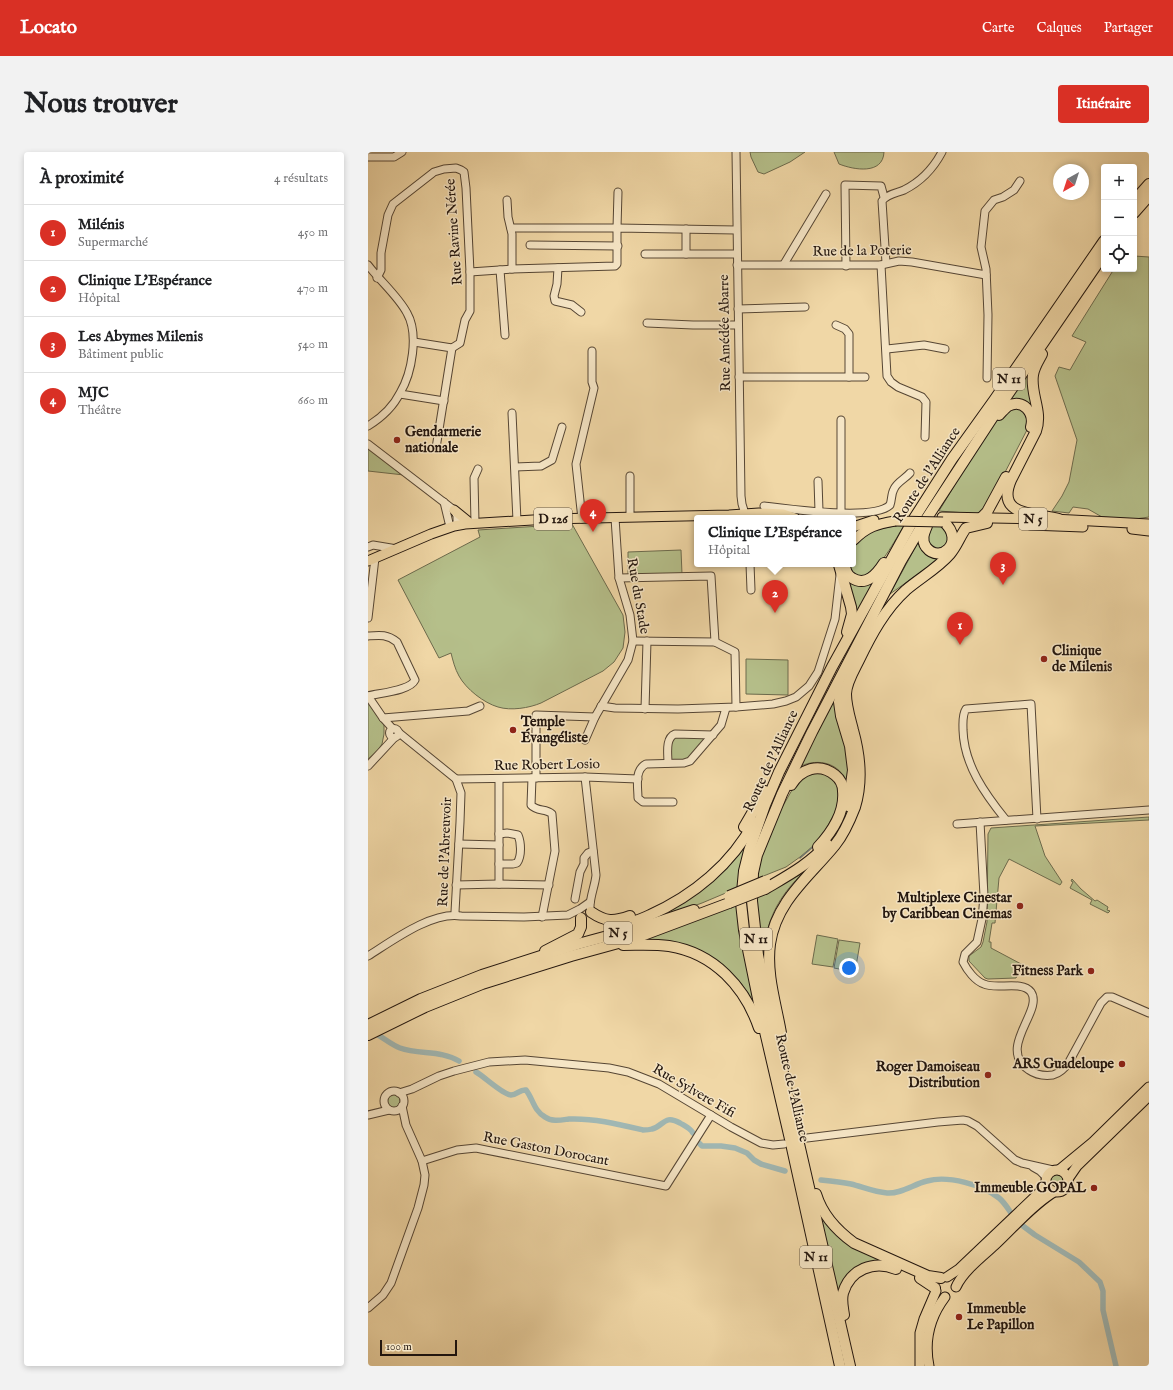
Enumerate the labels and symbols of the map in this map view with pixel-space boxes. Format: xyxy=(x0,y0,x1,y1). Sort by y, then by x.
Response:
north arrow xyxy=(1053,164,1089,200)
street label: Rue Ravine Nérée xyxy=(441,177,467,286)
street label: Rue de la Poterie xyxy=(812,241,912,261)
street label: Rue Amédée Abarre xyxy=(715,274,735,392)
road number: N 11 xyxy=(993,368,1025,390)
place label: Gendarmerie nationale xyxy=(405,423,482,457)
street label: Route de l'Alliance xyxy=(889,423,965,526)
marker: Gendarmerie nationale xyxy=(392,435,402,445)
pin: 4 xyxy=(580,499,606,532)
road number: D 126 xyxy=(534,508,572,530)
road number: N 5 xyxy=(1019,508,1047,530)
pin: 3 xyxy=(990,552,1016,585)
street label: Rue du Stade xyxy=(622,557,654,636)
pin: 2 xyxy=(762,580,788,613)
pin: 1 xyxy=(947,612,973,645)
place label: Clinique de Milenis xyxy=(1052,642,1112,676)
marker: Clinique de Milenis xyxy=(1039,654,1049,664)
street label: Route de l'Alliance xyxy=(739,707,803,815)
place label: Temple Évangéliste xyxy=(520,713,589,747)
marker: Temple Évangéliste xyxy=(508,725,518,735)
street label: Rue Robert Losio xyxy=(494,755,601,775)
street label: Rue de l'Abreuvoir xyxy=(434,797,456,907)
place label: Multiplexe Cinestar by Caribbean Cinemas xyxy=(881,889,1013,923)
marker: Multiplexe Cinestar by Caribbean Cinemas xyxy=(1015,901,1025,911)
road number: N 5 xyxy=(604,922,632,944)
road number: N 11 xyxy=(740,928,772,950)
your location xyxy=(839,958,859,978)
place label: Fitness Park xyxy=(1012,962,1083,980)
marker: Fitness Park xyxy=(1086,966,1096,976)
street label: Route de l'Alliance xyxy=(771,1032,813,1144)
place label: ARS Guadeloupe xyxy=(1012,1055,1115,1073)
place label: Roger Damoiseau Distribution xyxy=(876,1058,981,1092)
marker: ARS Guadeloupe xyxy=(1117,1059,1127,1069)
street label: Rue Sylvere Fifi xyxy=(649,1060,739,1122)
marker: Roger Damoiseau Distribution xyxy=(983,1070,993,1080)
street label: Rue Gaston Dorocant xyxy=(481,1128,611,1170)
place label: Immeuble GOPAL xyxy=(974,1179,1087,1197)
marker: Immeuble GOPAL xyxy=(1089,1183,1099,1193)
road number: N 11 xyxy=(800,1246,832,1268)
place label: Immeuble Le Papillon xyxy=(967,1300,1035,1334)
marker: Immeuble Le Papillon xyxy=(954,1312,964,1322)
scale bar xyxy=(380,1338,457,1357)

